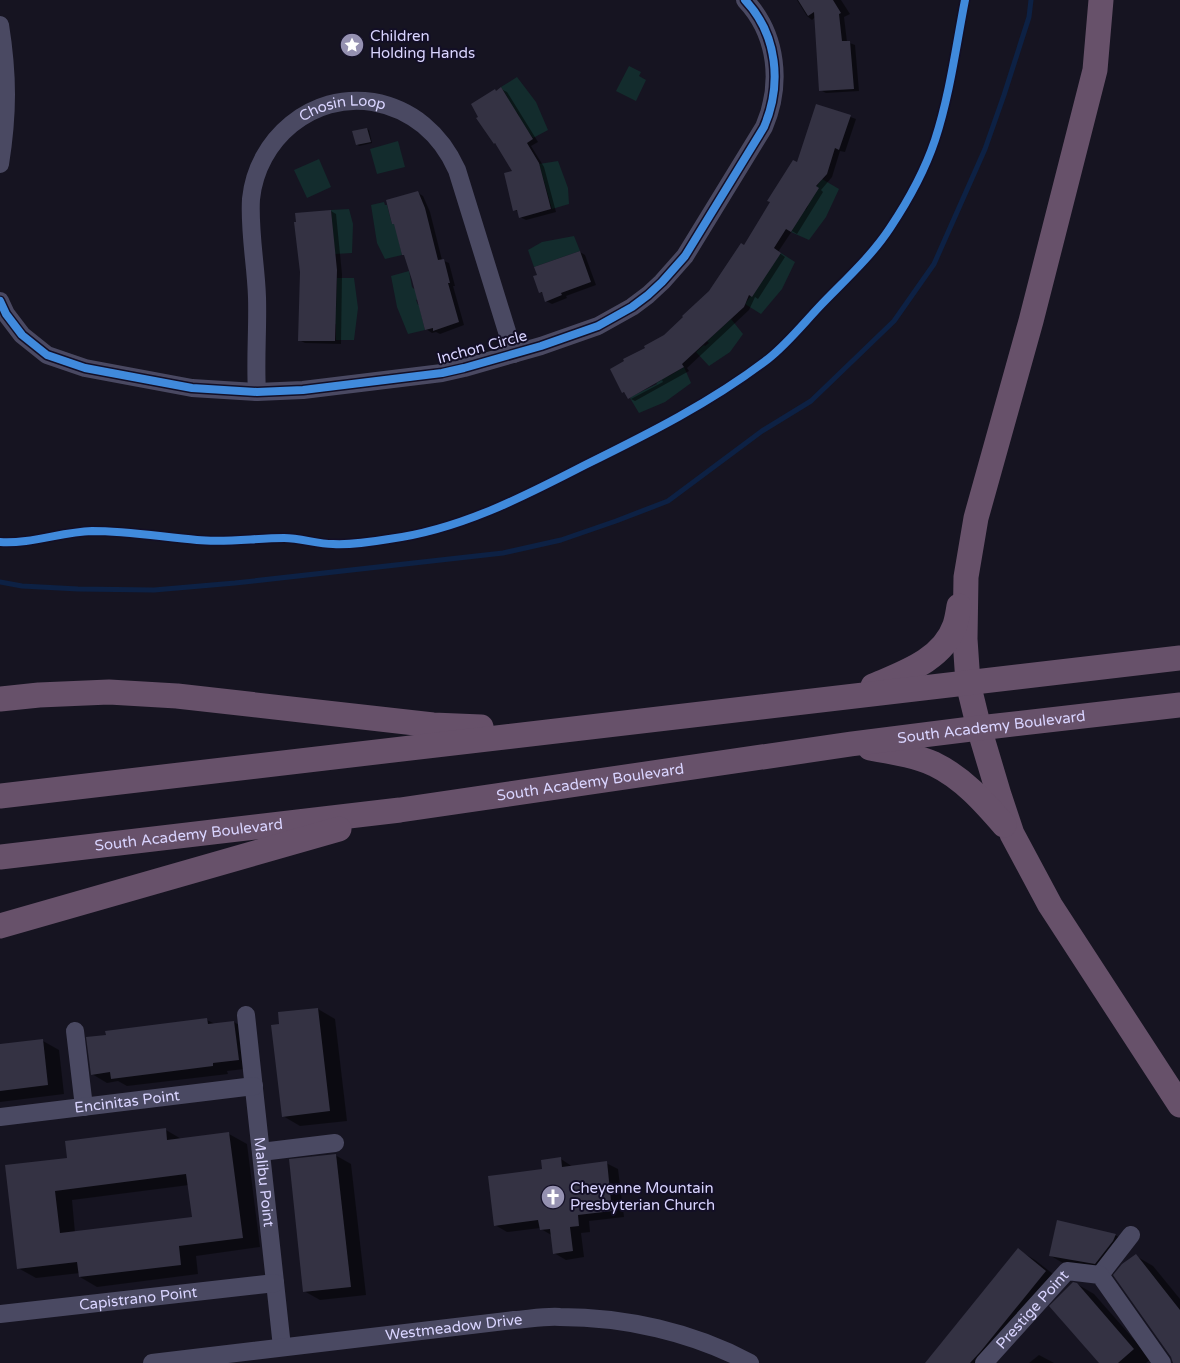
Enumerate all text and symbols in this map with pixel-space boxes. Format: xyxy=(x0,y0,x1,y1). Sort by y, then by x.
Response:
place label: Children Holding Hands xyxy=(370,27,475,62)
place icon: Children Holding Hands xyxy=(339,32,365,58)
street label: Chosin Loop xyxy=(296,92,388,125)
street label: Inchon Circle xyxy=(435,326,529,368)
street label: South Academy Boulevard xyxy=(896,707,1086,747)
street label: South Academy Boulevard xyxy=(495,760,685,805)
street label: South Academy Boulevard xyxy=(94,815,284,855)
street label: Encinitas Point xyxy=(73,1086,181,1117)
street label: Malibu Point xyxy=(250,1136,278,1228)
place label: Cheyenne Mountain Presbyterian Church xyxy=(570,1179,715,1214)
church icon: Cheyenne Mountain Presbyterian Church xyxy=(540,1184,566,1210)
street label: Prestige Point xyxy=(992,1266,1073,1353)
street label: Capistrano Point xyxy=(78,1283,198,1314)
street label: Westmeadow Drive xyxy=(384,1310,523,1344)

